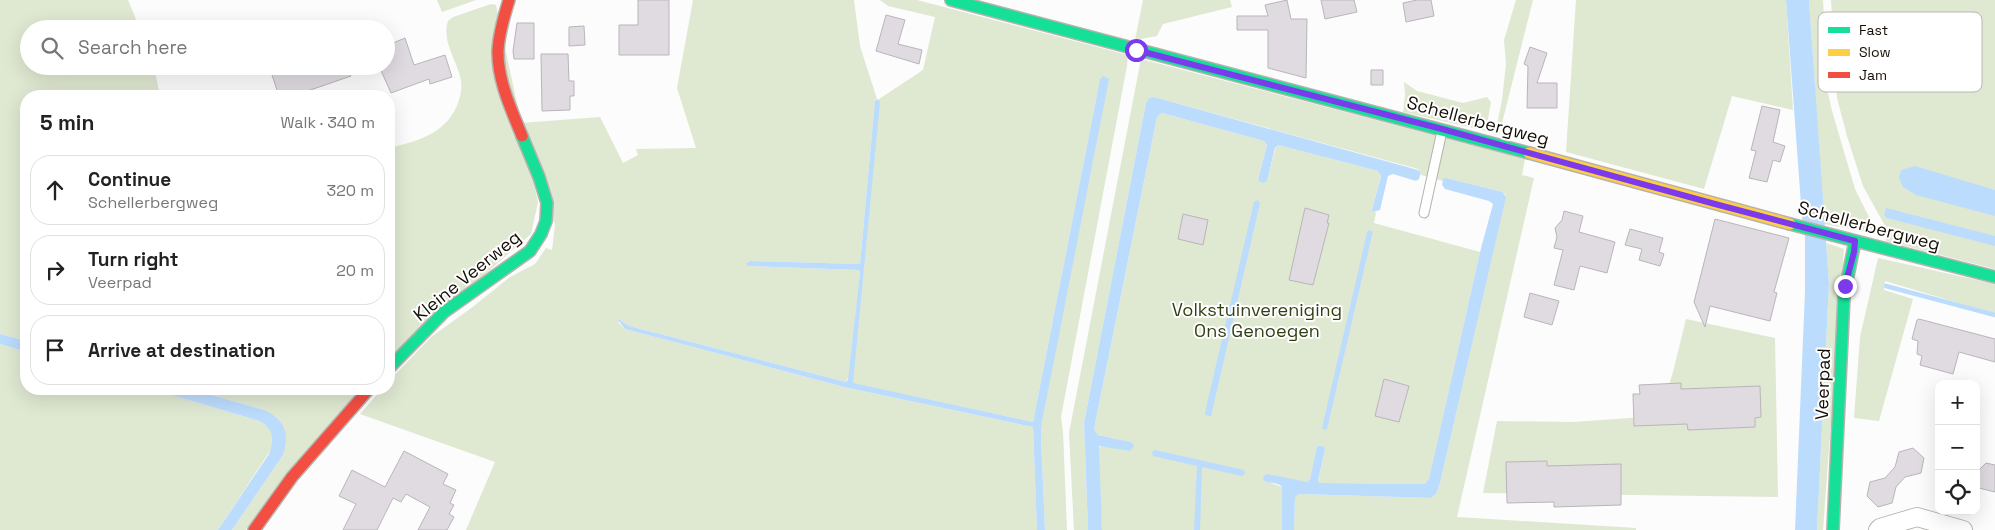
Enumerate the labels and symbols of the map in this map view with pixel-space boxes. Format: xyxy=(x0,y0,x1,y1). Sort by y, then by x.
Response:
legend xyxy=(1818,12,1982,92)
text: Fast xyxy=(1859,21,1888,39)
route start xyxy=(1125,39,1148,62)
text: Slow xyxy=(1859,43,1891,61)
text: Jam xyxy=(1859,66,1887,84)
street label: Schellerbergweg xyxy=(1404,90,1552,151)
street label: Schellerbergweg xyxy=(1795,195,1943,256)
street label: Kleine Veerweg xyxy=(408,225,525,326)
route end xyxy=(1834,275,1857,298)
park label: Volkstuinvereniging Ons Genoegen xyxy=(1172,298,1342,342)
street label: Veerpad xyxy=(1810,348,1835,420)

